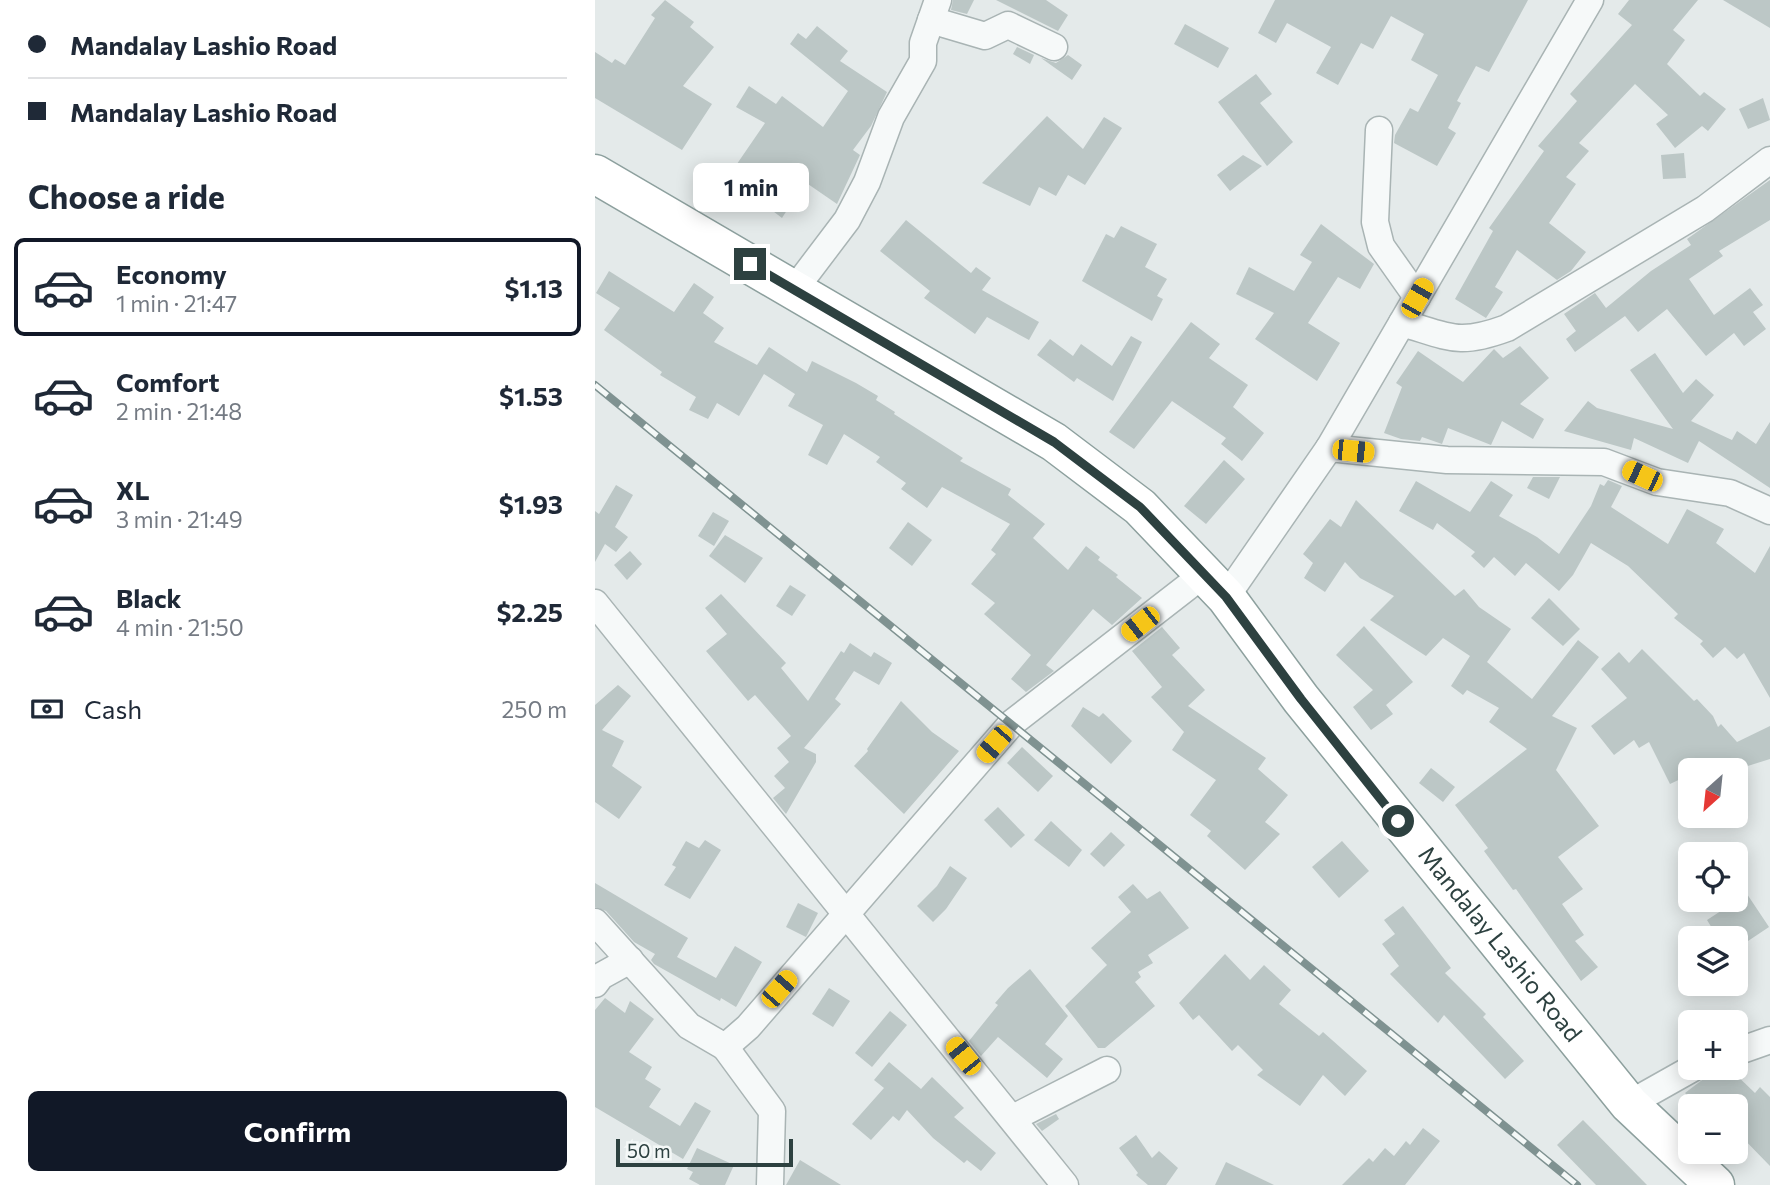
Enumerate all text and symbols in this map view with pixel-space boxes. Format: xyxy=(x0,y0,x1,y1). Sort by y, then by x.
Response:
text: Mandalay Lashio Road xyxy=(70,29,337,60)
text: Mandalay Lashio Road xyxy=(70,96,337,127)
callout: 1 min xyxy=(692,162,808,212)
text: 1 min xyxy=(724,173,778,201)
text: Choose a ride xyxy=(28,176,225,216)
route end xyxy=(734,248,766,280)
icon: car xyxy=(32,256,95,319)
text: Economy xyxy=(116,258,227,289)
text: $1.13 xyxy=(504,272,563,303)
car xyxy=(1398,275,1437,321)
text: 1 min · 21:47 xyxy=(116,289,237,317)
icon: car xyxy=(32,364,95,427)
text: Comfort xyxy=(116,366,219,397)
text: $1.53 xyxy=(499,380,563,411)
text: 2 min · 21:48 xyxy=(116,397,242,425)
car xyxy=(1332,438,1375,464)
car xyxy=(1619,458,1666,494)
icon: car xyxy=(32,472,95,535)
text: XL xyxy=(116,474,150,505)
text: $1.93 xyxy=(499,488,563,519)
text: 3 min · 21:49 xyxy=(116,505,243,533)
icon: car xyxy=(32,580,95,643)
text: Black xyxy=(116,582,182,613)
text: $2.25 xyxy=(496,596,563,627)
car xyxy=(1117,603,1164,645)
text: 4 min · 21:50 xyxy=(116,613,244,641)
icon: cash xyxy=(28,690,66,728)
text: Cash xyxy=(84,693,142,724)
text: 250 m xyxy=(502,695,567,723)
car xyxy=(973,721,1016,767)
north arrow xyxy=(1678,758,1748,828)
map controls xyxy=(1678,758,1748,1164)
route start xyxy=(1382,805,1414,837)
street label: Mandalay Lashio Road xyxy=(1413,840,1589,1047)
button: locate xyxy=(1678,842,1748,912)
button: layers xyxy=(1678,926,1748,996)
car xyxy=(758,966,801,1012)
button: + xyxy=(1678,1010,1748,1080)
car xyxy=(942,1033,985,1079)
button: Confirm xyxy=(28,1091,567,1171)
button: − xyxy=(1678,1094,1748,1164)
scale bar xyxy=(616,1136,793,1168)
text: 50 m xyxy=(627,1139,671,1162)

